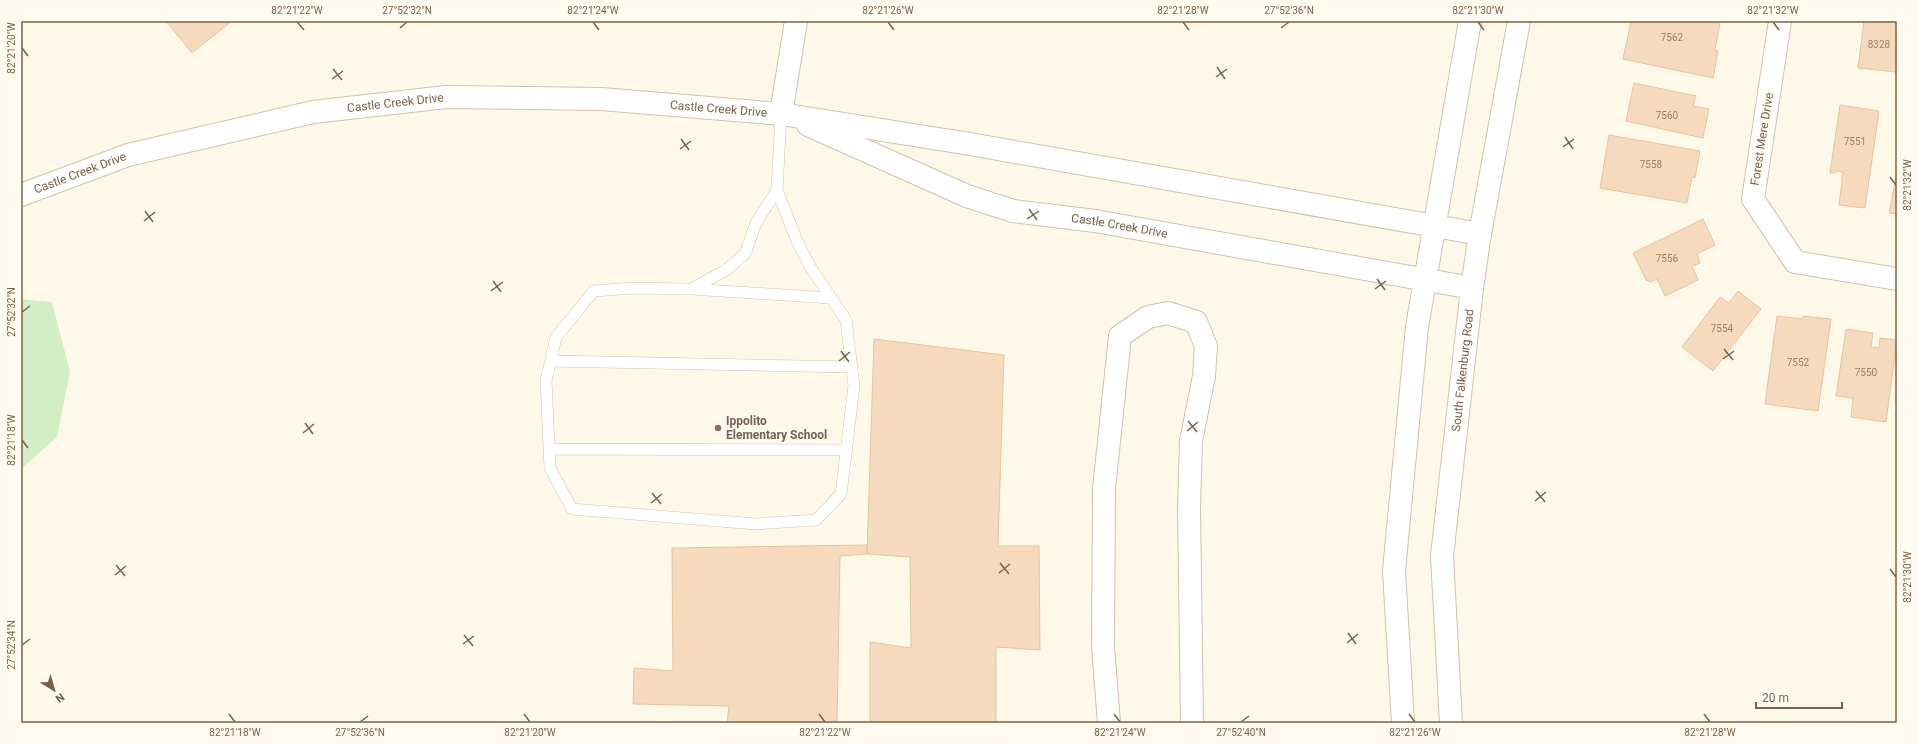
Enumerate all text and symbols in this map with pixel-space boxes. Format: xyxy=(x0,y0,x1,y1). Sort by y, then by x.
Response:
text: 82°21'22"W xyxy=(271,5,323,16)
text: 27°52'32"N xyxy=(382,5,432,16)
text: 82°21'24"W xyxy=(567,5,619,16)
text: 82°21'26"W xyxy=(862,5,914,16)
text: 82°21'28"W xyxy=(1157,5,1209,16)
text: 27°52'36"N xyxy=(1264,5,1314,16)
text: 82°21'30"W xyxy=(1452,5,1504,16)
text: 82°21'32"W xyxy=(1747,5,1799,16)
text: 82°21'20"W xyxy=(6,22,17,74)
house number: 7562 xyxy=(1661,32,1684,43)
house number: 8328 xyxy=(1868,39,1891,50)
street label: Castle Creek Drive xyxy=(346,90,444,115)
street label: Forest Mere Drive xyxy=(1748,92,1776,186)
street label: Castle Creek Drive xyxy=(669,98,768,120)
house number: 7560 xyxy=(1656,110,1679,121)
house number: 7551 xyxy=(1844,136,1866,147)
street label: Castle Creek Drive xyxy=(32,149,128,197)
house number: 7558 xyxy=(1640,159,1663,170)
text: 82°21'32"W xyxy=(1902,159,1913,211)
street label: Castle Creek Drive xyxy=(1071,211,1169,241)
house number: 7556 xyxy=(1656,253,1679,264)
text: 27°52'32"N xyxy=(6,287,17,337)
street label: South Falkenburg Road xyxy=(1449,308,1477,433)
house number: 7554 xyxy=(1711,323,1734,334)
house number: 7552 xyxy=(1787,357,1810,368)
house number: 7550 xyxy=(1855,367,1878,378)
text: 82°21'18"W xyxy=(6,414,17,466)
place label: Ippolito Elementary School xyxy=(726,414,827,442)
marker: Ippolito Elementary School xyxy=(713,423,723,433)
text: 82°21'30"W xyxy=(1902,551,1913,603)
text: 27°52'34"N xyxy=(6,620,17,670)
north arrow xyxy=(34,670,74,710)
scale bar xyxy=(1756,684,1842,710)
text: N xyxy=(53,690,67,705)
text: 20 m xyxy=(1762,691,1789,705)
text: 82°21'18"W xyxy=(209,727,261,738)
text: 27°52'36"N xyxy=(335,727,385,738)
text: 82°21'20"W xyxy=(504,727,556,738)
text: 82°21'22"W xyxy=(799,727,851,738)
text: 82°21'24"W xyxy=(1094,727,1146,738)
text: 27°52'40"N xyxy=(1216,727,1266,738)
text: 82°21'26"W xyxy=(1389,727,1441,738)
text: 82°21'28"W xyxy=(1684,727,1736,738)

